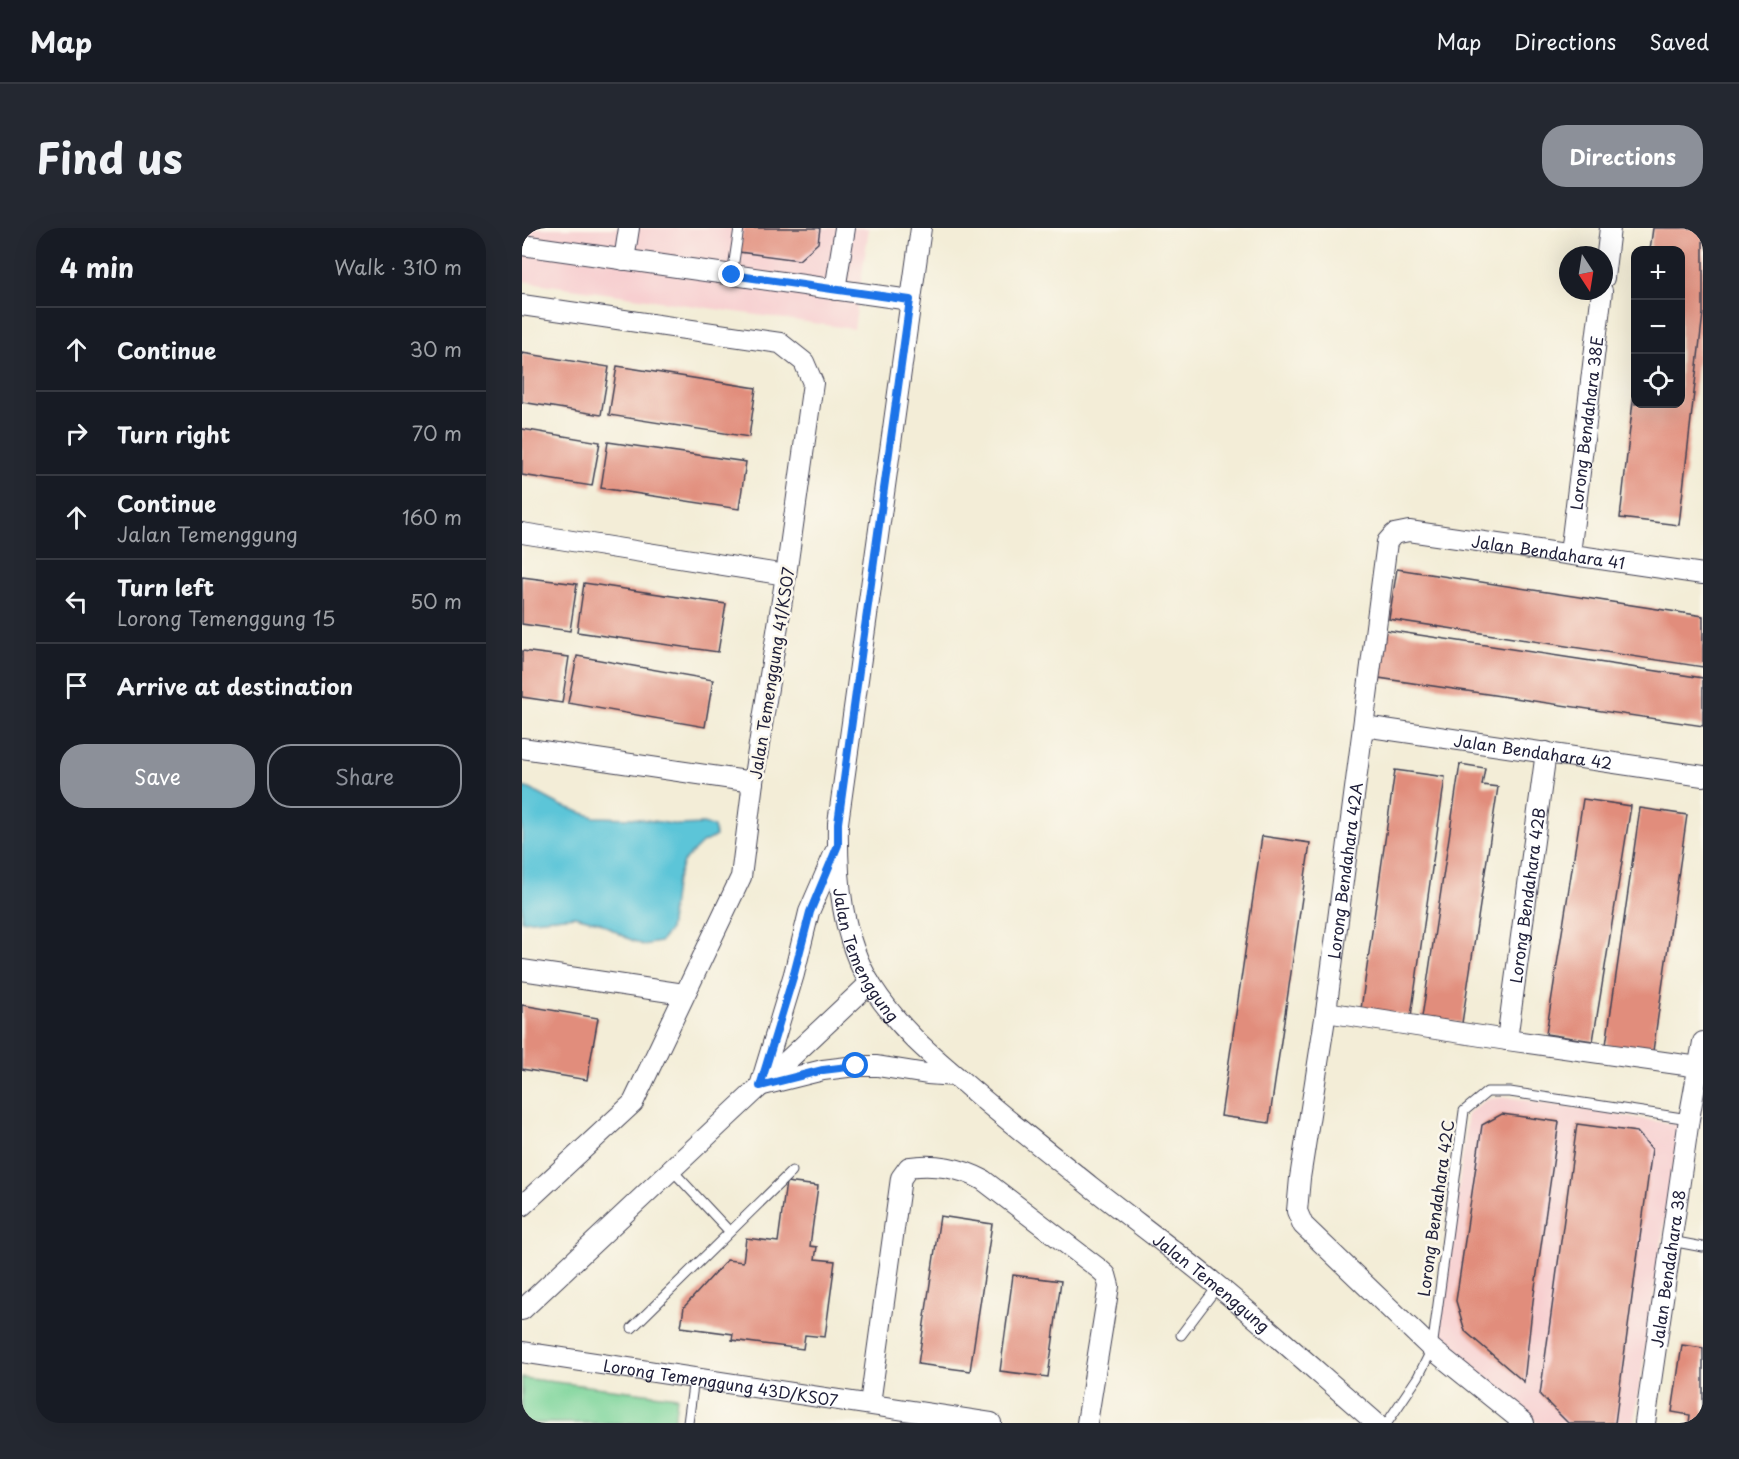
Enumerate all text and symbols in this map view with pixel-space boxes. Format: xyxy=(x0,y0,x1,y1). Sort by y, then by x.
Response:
text: Map xyxy=(30,20,92,63)
text: Map xyxy=(1436,25,1481,57)
text: Directions xyxy=(1514,25,1616,57)
text: Saved xyxy=(1649,25,1709,57)
text: Find us xyxy=(36,125,183,188)
button: Directions xyxy=(1542,125,1703,187)
north arrow xyxy=(1559,246,1613,300)
map controls xyxy=(1631,246,1685,408)
button: + xyxy=(1631,246,1685,300)
text: 4 min xyxy=(60,248,134,287)
text: Walk · 310 m xyxy=(334,252,462,282)
route end xyxy=(718,261,744,287)
button: − xyxy=(1631,300,1685,354)
icon: ahead xyxy=(60,333,93,366)
text: Continue xyxy=(117,333,216,366)
text: 30 m xyxy=(409,334,462,364)
street label: Lorong Bendahara 38E xyxy=(1563,335,1608,511)
button: locate xyxy=(1631,354,1685,408)
icon: right xyxy=(60,417,93,450)
text: Turn right xyxy=(117,417,230,450)
text: 70 m xyxy=(412,418,462,448)
text: Continue xyxy=(117,486,216,519)
icon: ahead xyxy=(60,501,93,534)
text: 160 m xyxy=(402,502,462,532)
text: Jalan Temenggung xyxy=(117,519,298,549)
street label: Jalan Bendahara 41 xyxy=(1470,528,1627,574)
street label: Jalan Temenggung 41/KS07 xyxy=(742,565,800,781)
text: Turn left xyxy=(117,570,214,603)
icon: left xyxy=(60,585,93,618)
text: 50 m xyxy=(410,586,462,616)
text: Lorong Temenggung 15 xyxy=(117,603,335,633)
icon: arrive xyxy=(60,669,93,702)
text: Arrive at destination xyxy=(117,669,353,702)
street label: Jalan Bendahara 42 xyxy=(1452,727,1614,774)
button: Save xyxy=(60,744,255,808)
button: Share xyxy=(267,744,462,808)
street label: Lorong Bendahara 42A xyxy=(1321,781,1368,960)
street label: Lorong Bendahara 42B xyxy=(1503,806,1550,985)
street label: Jalan Temenggung xyxy=(828,886,905,1026)
route start xyxy=(842,1052,868,1078)
street label: Lorong Bendahara 42C xyxy=(1411,1118,1459,1298)
street label: Jalan Bendahara 38 xyxy=(1644,1188,1691,1349)
street label: Jalan Temenggung xyxy=(1148,1227,1275,1337)
street label: Lorong Temenggung 43D/KS07 xyxy=(602,1352,840,1412)

